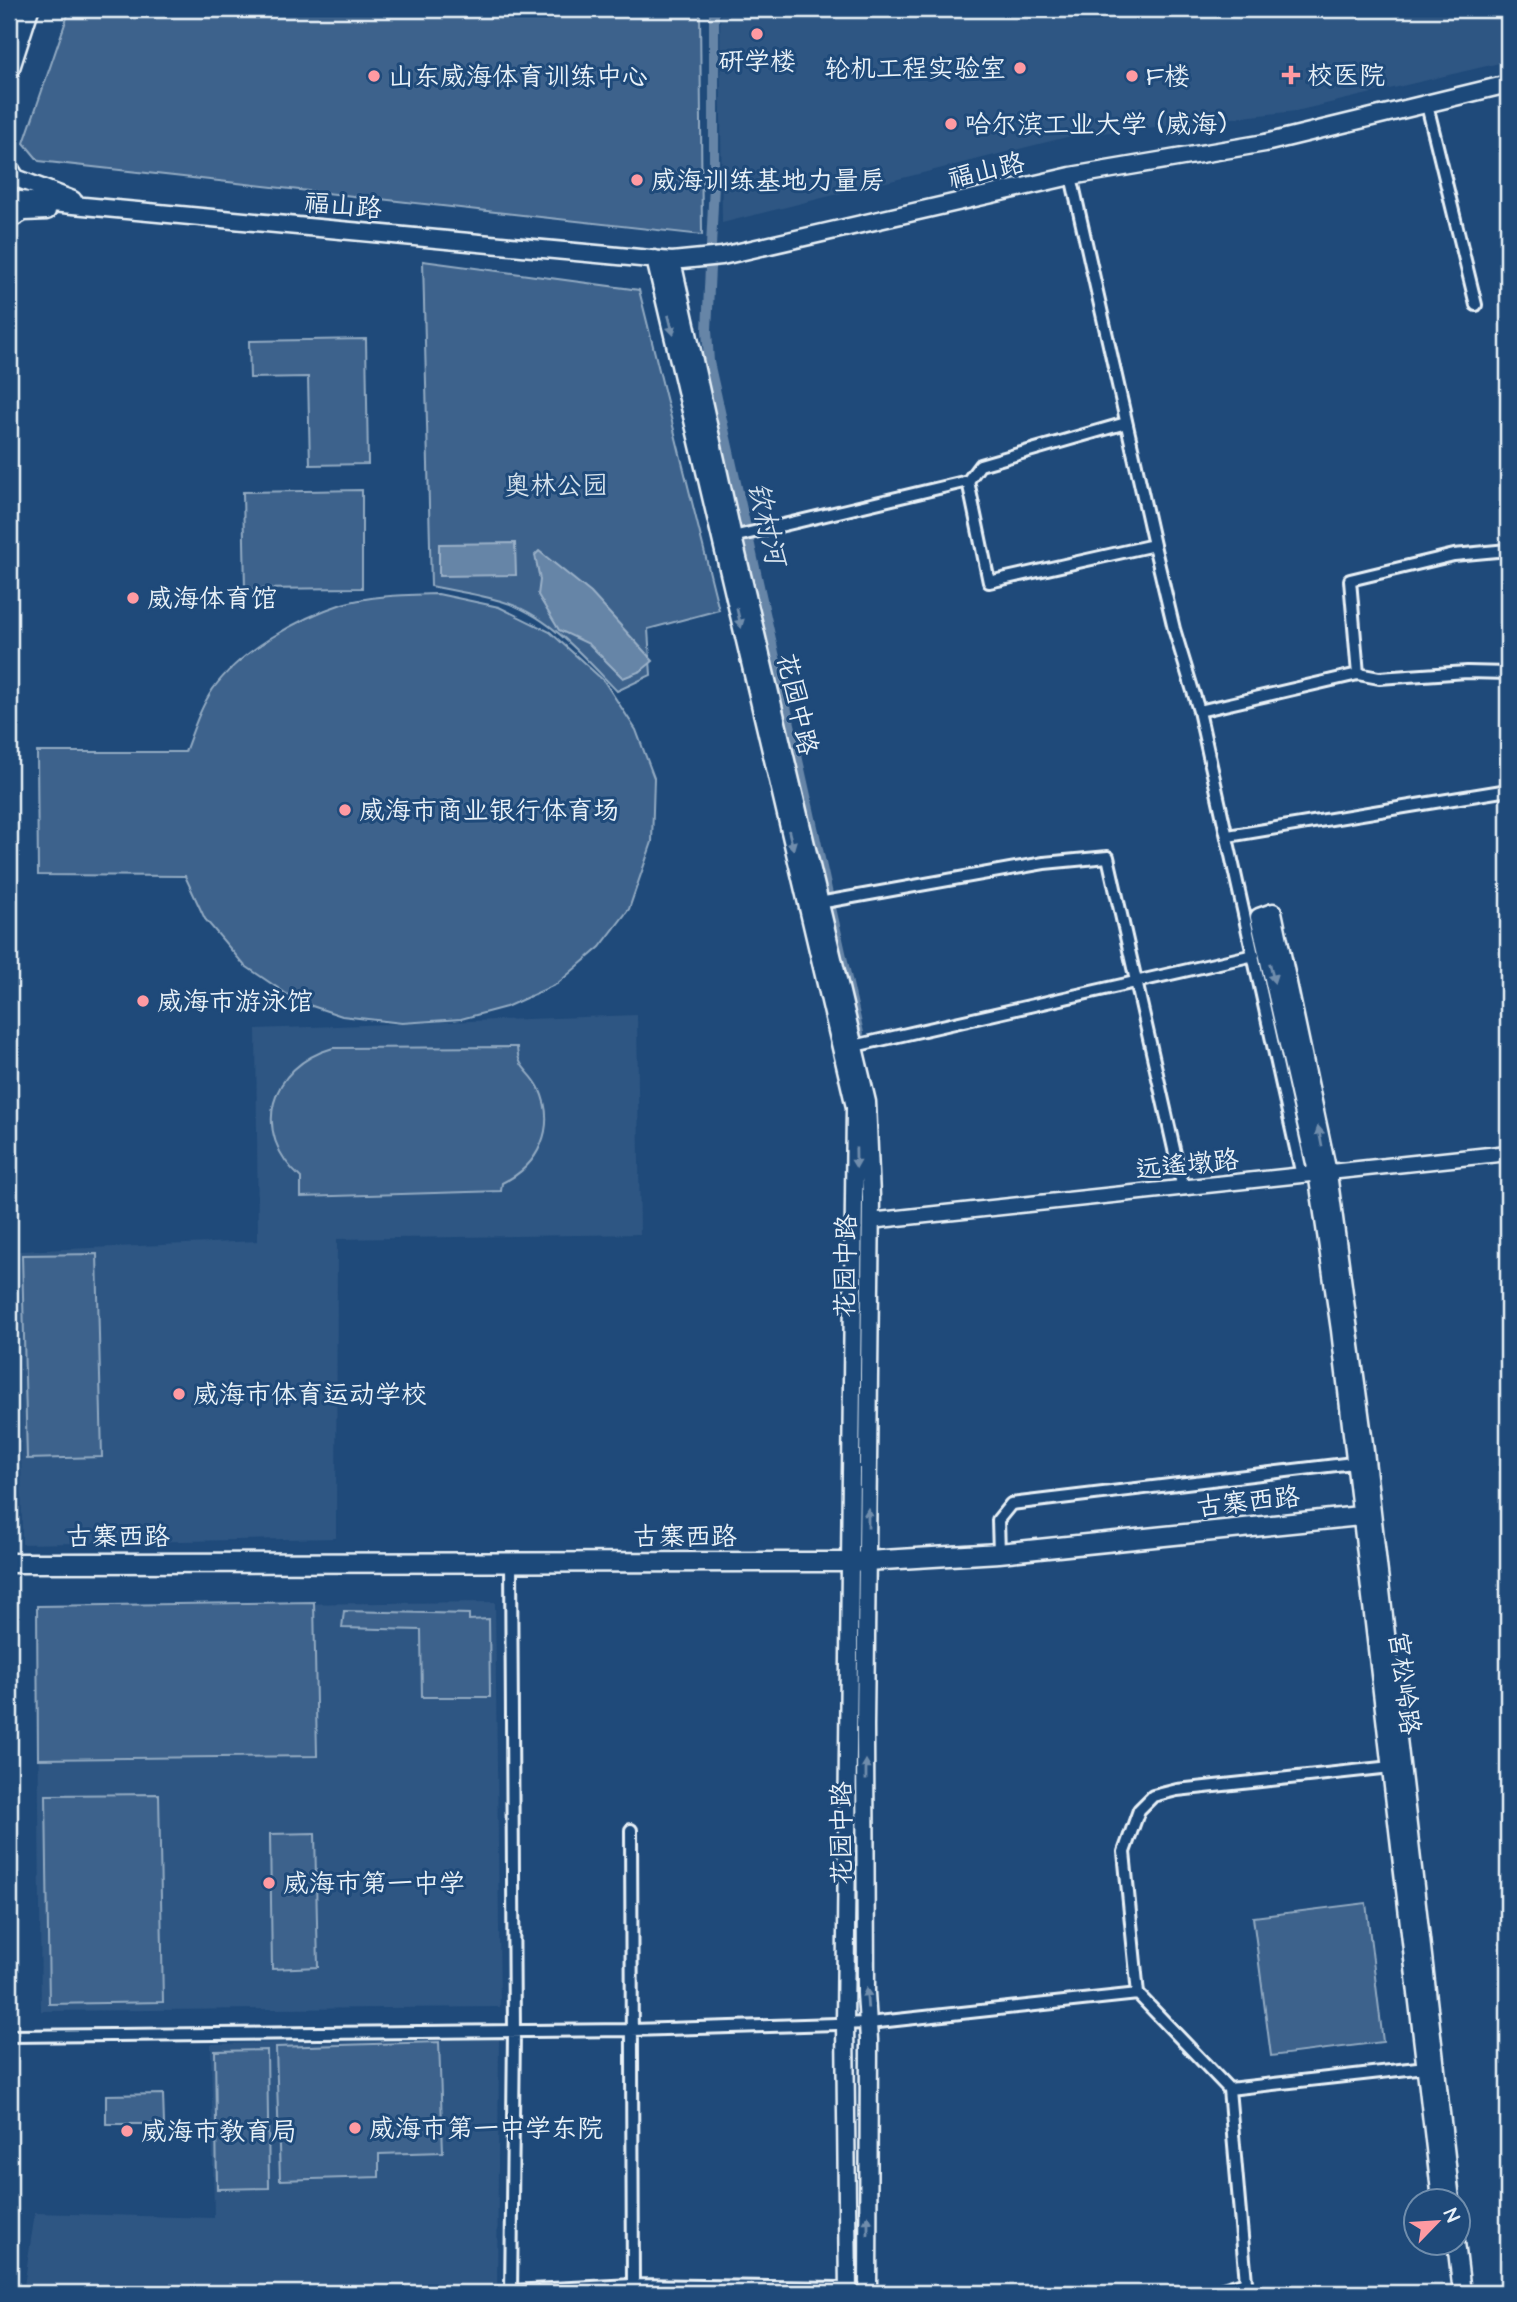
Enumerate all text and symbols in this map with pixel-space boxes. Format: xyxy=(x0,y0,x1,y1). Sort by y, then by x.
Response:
marker: 研学楼 xyxy=(749,26,765,42)
place label: 研学楼 xyxy=(718,44,796,80)
place label: 轮机工程实验室 xyxy=(824,51,1006,87)
place label: 校医院 xyxy=(1307,58,1385,94)
place label: 山东威海体育训练中心 xyxy=(388,59,648,95)
place label: F楼 xyxy=(1146,59,1190,95)
marker: 轮机工程实验室 xyxy=(1012,60,1028,76)
marker: 校医院 xyxy=(1281,65,1301,85)
marker: 山东威海体育训练中心 xyxy=(366,68,382,84)
marker: F楼 xyxy=(1124,68,1140,84)
place label: 哈尔滨工业大学 (威海) xyxy=(965,107,1226,143)
marker: 哈尔滨工业大学 (威海) xyxy=(943,116,959,132)
street label: 福山路 xyxy=(944,145,1028,197)
place label: 威海训练基地力量房 xyxy=(651,163,885,199)
marker: 威海训练基地力量房 xyxy=(629,172,645,188)
street label: 福山路 xyxy=(302,185,383,227)
one-way arrow xyxy=(666,314,677,336)
park label: 奥林公园 xyxy=(504,468,608,504)
water label: 钦村河 xyxy=(738,478,796,573)
place label: 威海体育馆 xyxy=(147,581,277,617)
marker: 威海体育馆 xyxy=(125,590,141,606)
one-way arrow xyxy=(734,607,745,629)
street label: 花园中路 xyxy=(768,650,826,759)
place label: 威海市商业银行体育场 xyxy=(359,793,619,829)
marker: 威海市商业银行体育场 xyxy=(337,802,353,818)
one-way arrow xyxy=(786,829,797,851)
one-way arrow xyxy=(1266,962,1277,984)
place label: 威海市游泳馆 xyxy=(157,984,313,1020)
marker: 威海市游泳馆 xyxy=(135,993,151,1009)
one-way arrow xyxy=(1315,1125,1326,1147)
street label: 远遥墩路 xyxy=(1134,1142,1241,1188)
one-way arrow xyxy=(850,1147,861,1169)
street label: 花园中路 xyxy=(827,1214,865,1318)
place label: 威海市体育运动学校 xyxy=(193,1377,427,1413)
marker: 威海市体育运动学校 xyxy=(171,1386,187,1402)
street label: 古寨西路 xyxy=(1195,1479,1302,1525)
one-way arrow xyxy=(862,1507,874,1529)
street label: 古寨西路 xyxy=(66,1519,170,1555)
street label: 古寨西路 xyxy=(633,1519,737,1555)
street label: 宫松岭路 xyxy=(1380,1629,1428,1737)
one-way arrow xyxy=(860,1759,871,1781)
street label: 花园中路 xyxy=(824,1781,860,1885)
place label: 威海市第一中学 xyxy=(283,1866,465,1902)
marker: 威海市第一中学 xyxy=(261,1875,277,1891)
one-way arrow xyxy=(861,1986,872,2008)
place label: 威海市第一中学东院 xyxy=(369,2111,603,2147)
place label: 威海市教育局 xyxy=(141,2114,297,2150)
marker: 威海市第一中学东院 xyxy=(347,2120,363,2136)
marker: 威海市教育局 xyxy=(119,2123,135,2139)
north arrow xyxy=(1402,2186,1472,2256)
text: N xyxy=(1436,2204,1466,2227)
one-way arrow xyxy=(862,2214,874,2236)

